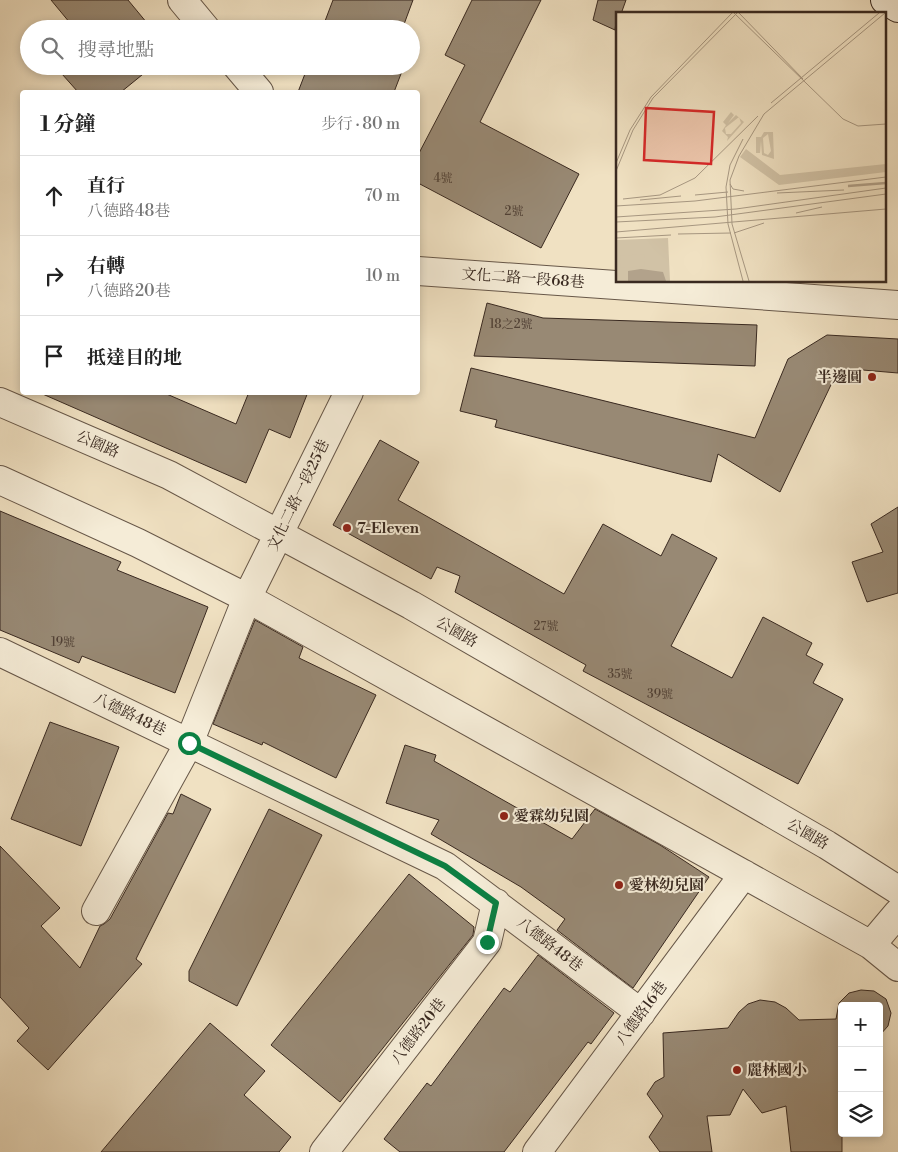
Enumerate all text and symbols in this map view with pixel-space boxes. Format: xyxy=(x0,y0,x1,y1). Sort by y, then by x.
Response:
inset map xyxy=(616,12,886,282)
search box xyxy=(20,20,420,75)
icon: search xyxy=(38,34,66,62)
text: 搜尋地點 xyxy=(78,38,154,62)
text: 1 分鐘 xyxy=(40,112,95,138)
text: 步行 · 80 m xyxy=(321,114,400,134)
house number: 4號 xyxy=(433,171,453,186)
text: 直行 xyxy=(87,174,125,198)
icon: ahead xyxy=(40,182,68,210)
text: 70 m xyxy=(364,186,400,206)
text: 八德路48巷 xyxy=(87,201,170,221)
house number: 2號 xyxy=(505,204,523,219)
text: 右轉 xyxy=(87,254,125,278)
icon: right xyxy=(40,262,68,290)
street label: 文化二路一段68巷 xyxy=(461,265,585,292)
text: 10 m xyxy=(366,266,400,286)
text: 八德路20巷 xyxy=(87,281,171,301)
house number: 18之2號 xyxy=(489,317,533,332)
icon: arrive xyxy=(40,342,68,370)
text: 抵達目的地 xyxy=(87,346,182,370)
place label: 半邊圓 xyxy=(817,368,862,387)
marker: 半邊圓 xyxy=(866,371,878,383)
street label: 公園路 xyxy=(73,427,122,462)
street label: 文化二路一段25巷 xyxy=(263,436,334,554)
place label: 7-Eleven xyxy=(357,519,420,538)
marker: 7-Eleven xyxy=(341,522,353,534)
street label: 公園路 xyxy=(433,613,481,652)
house number: 27號 xyxy=(534,619,558,634)
house number: 19號 xyxy=(51,635,75,650)
house number: 35號 xyxy=(607,667,633,682)
house number: 39號 xyxy=(647,687,673,702)
street label: 八德路48巷 xyxy=(91,689,169,740)
route start xyxy=(178,732,201,755)
place label: 愛霖幼兒園 xyxy=(514,807,589,826)
marker: 愛霖幼兒園 xyxy=(498,810,510,822)
street label: 公園路 xyxy=(784,815,832,854)
place label: 愛林幼兒園 xyxy=(629,876,704,895)
marker: 愛林幼兒園 xyxy=(613,879,625,891)
street label: 八德路48巷 xyxy=(513,913,586,976)
route end xyxy=(476,931,499,954)
street label: 八德路16巷 xyxy=(611,978,672,1049)
street label: 八德路20巷 xyxy=(387,995,450,1068)
map controls xyxy=(838,1002,883,1137)
button: + xyxy=(838,1002,883,1047)
button: − xyxy=(838,1047,883,1092)
place label: 麗林國小 xyxy=(747,1061,807,1080)
marker: 麗林國小 xyxy=(731,1064,743,1076)
button: layers xyxy=(838,1092,883,1137)

